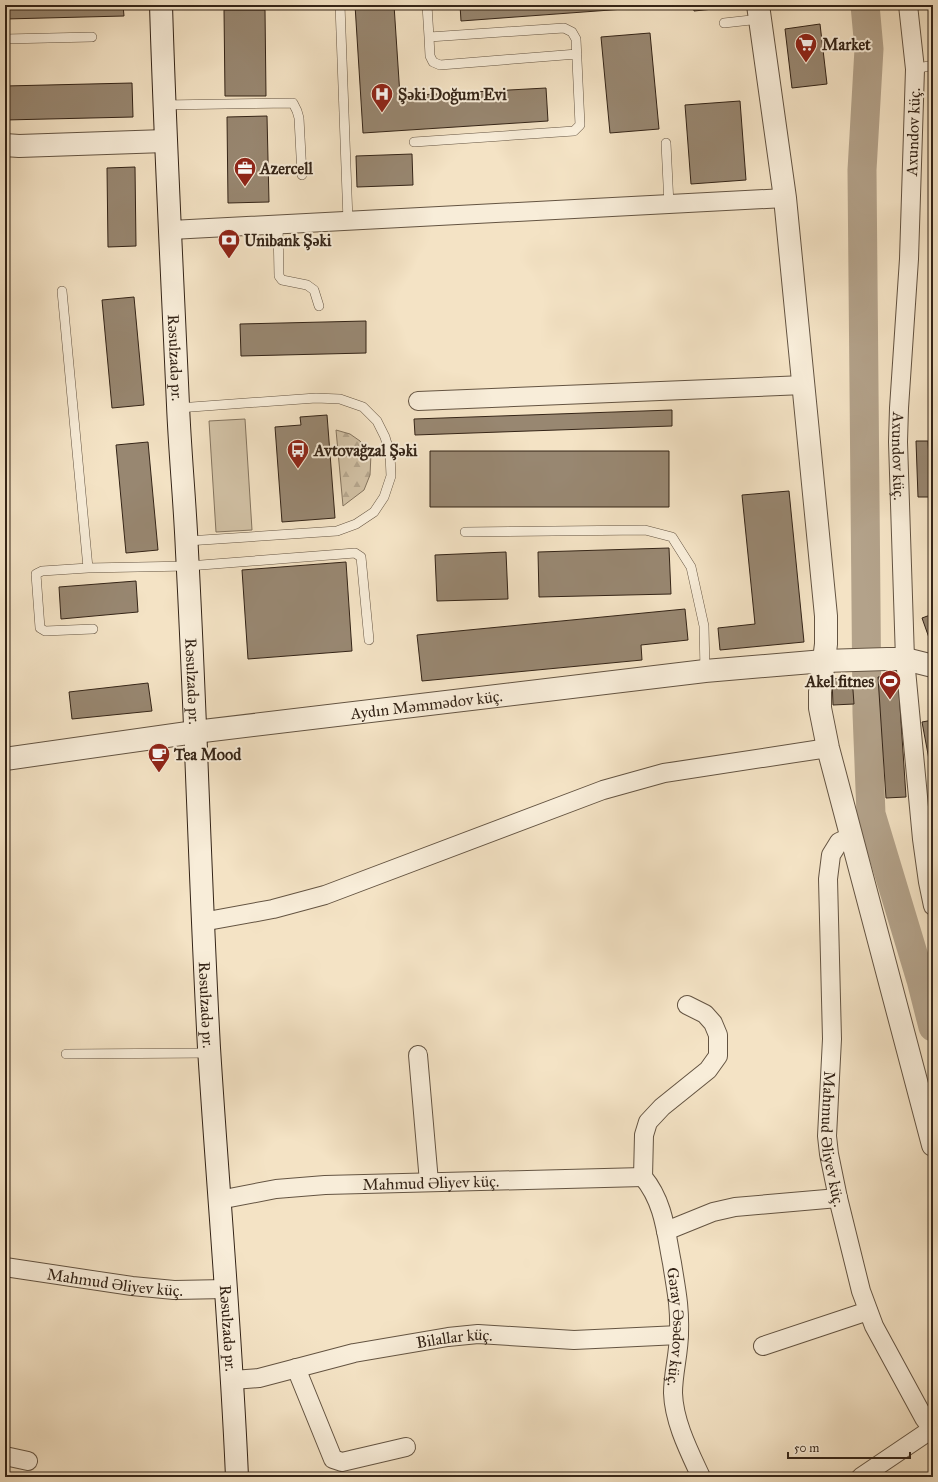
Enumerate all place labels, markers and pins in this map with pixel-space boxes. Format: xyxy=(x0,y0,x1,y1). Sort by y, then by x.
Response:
supermarket icon: Market xyxy=(793,31,819,64)
place label: Market xyxy=(822,35,871,54)
hospital icon: Şəki Doğum Evi xyxy=(369,81,395,114)
place label: Şəki Doğum Evi xyxy=(398,85,507,105)
office icon: Azercell xyxy=(232,155,258,188)
place label: Azercell xyxy=(259,159,314,178)
bank icon: Unibank Şəki xyxy=(216,227,242,260)
place label: Unibank Şəki xyxy=(244,231,332,251)
bus stop icon: Avtovağzal Şəki xyxy=(285,437,311,470)
place label: Avtovağzal Şəki xyxy=(313,441,418,461)
sports icon: Akel fitnes xyxy=(877,668,903,701)
place label: Akel fitnes xyxy=(804,672,874,691)
cafe icon: Tea Mood xyxy=(146,741,172,774)
place label: Tea Mood xyxy=(173,745,242,764)

